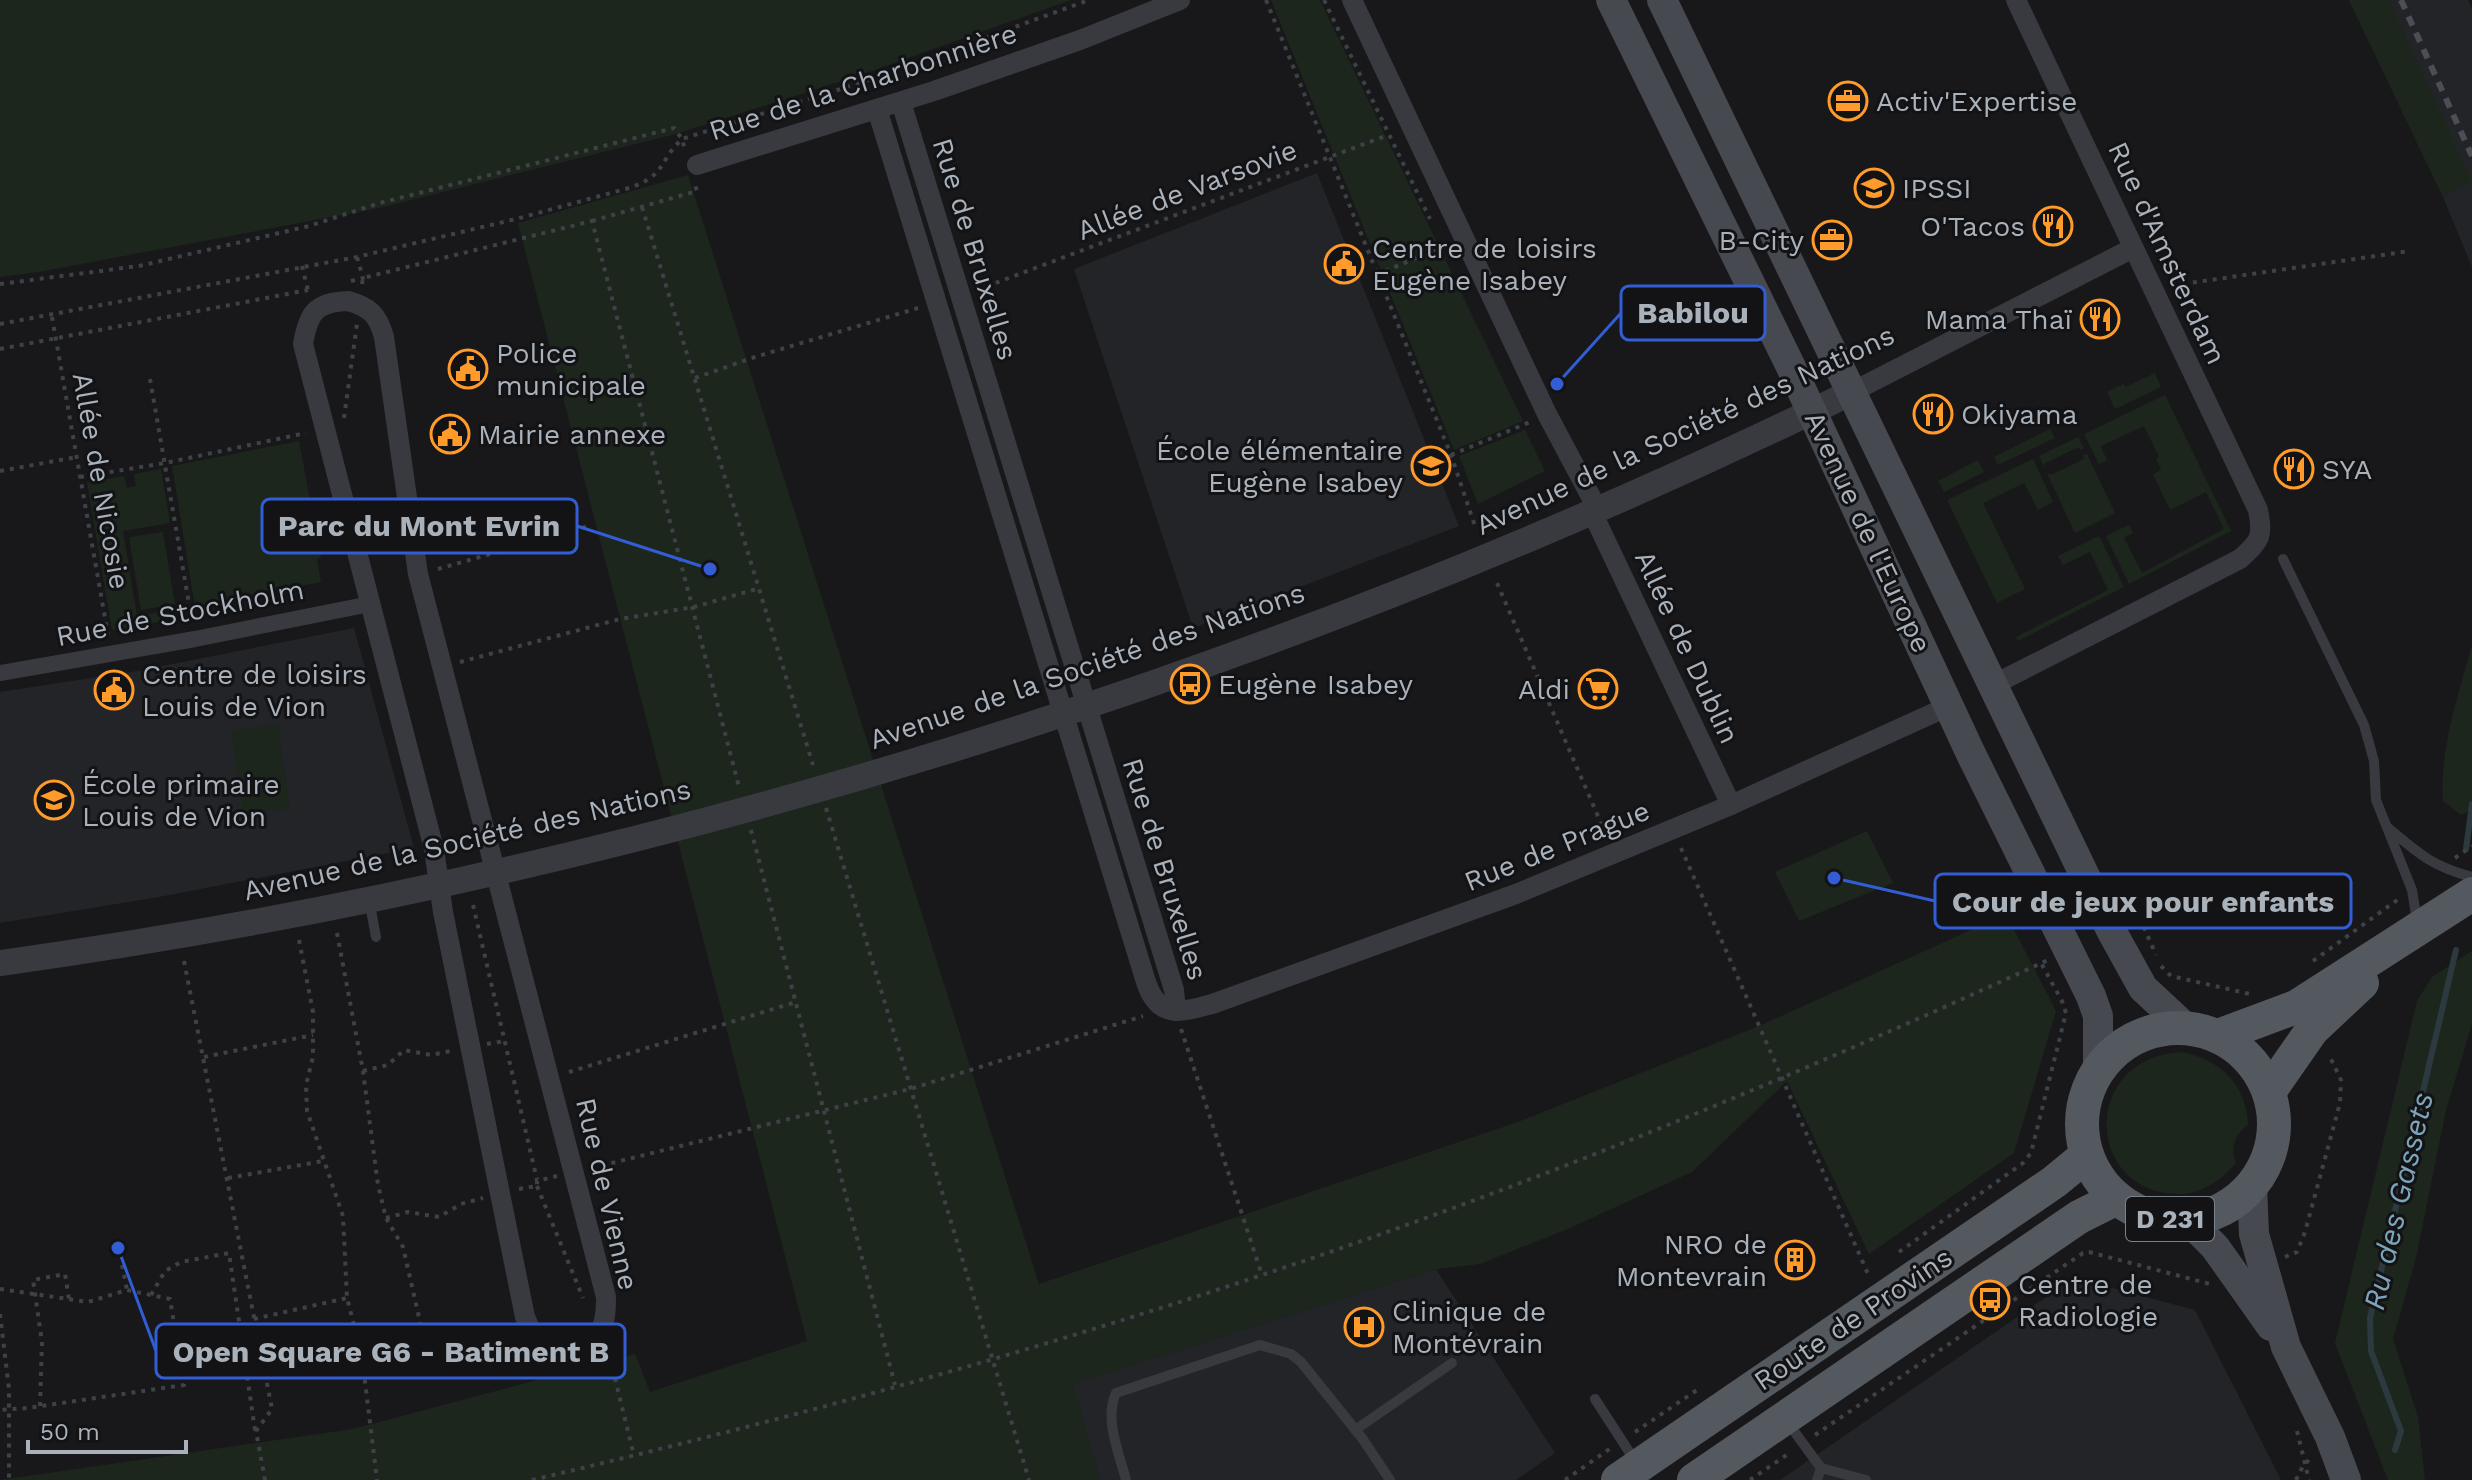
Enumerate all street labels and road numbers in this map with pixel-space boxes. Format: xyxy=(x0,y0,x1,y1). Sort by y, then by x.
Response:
street label: Rue de la Charbonnière xyxy=(705,17,1021,147)
street label: Allée de Varsovie xyxy=(1072,133,1302,247)
street label: Rue de Bruxelles xyxy=(926,134,1024,364)
street label: Rue d'Amsterdam xyxy=(2101,137,2233,369)
street label: Avenue de la Société des Nations xyxy=(1470,318,1900,542)
street label: Allée de Nicosie xyxy=(66,370,136,592)
street label: Avenue de l'Europe xyxy=(1798,406,1938,658)
street label: Allée de Dublin xyxy=(1628,545,1746,749)
street label: Rue de Stockholm xyxy=(53,573,307,653)
street label: Avenue de la Société des Nations xyxy=(865,576,1309,756)
street label: Rue de Bruxelles xyxy=(1116,754,1214,984)
street label: Avenue de la Société des Nations xyxy=(240,772,694,908)
street label: Rue de Prague xyxy=(1460,794,1654,898)
street label: Rue de Vienne xyxy=(569,1095,645,1293)
road number: D 231 xyxy=(2126,1197,2214,1241)
street label: Route de Provins xyxy=(1748,1240,1958,1398)

